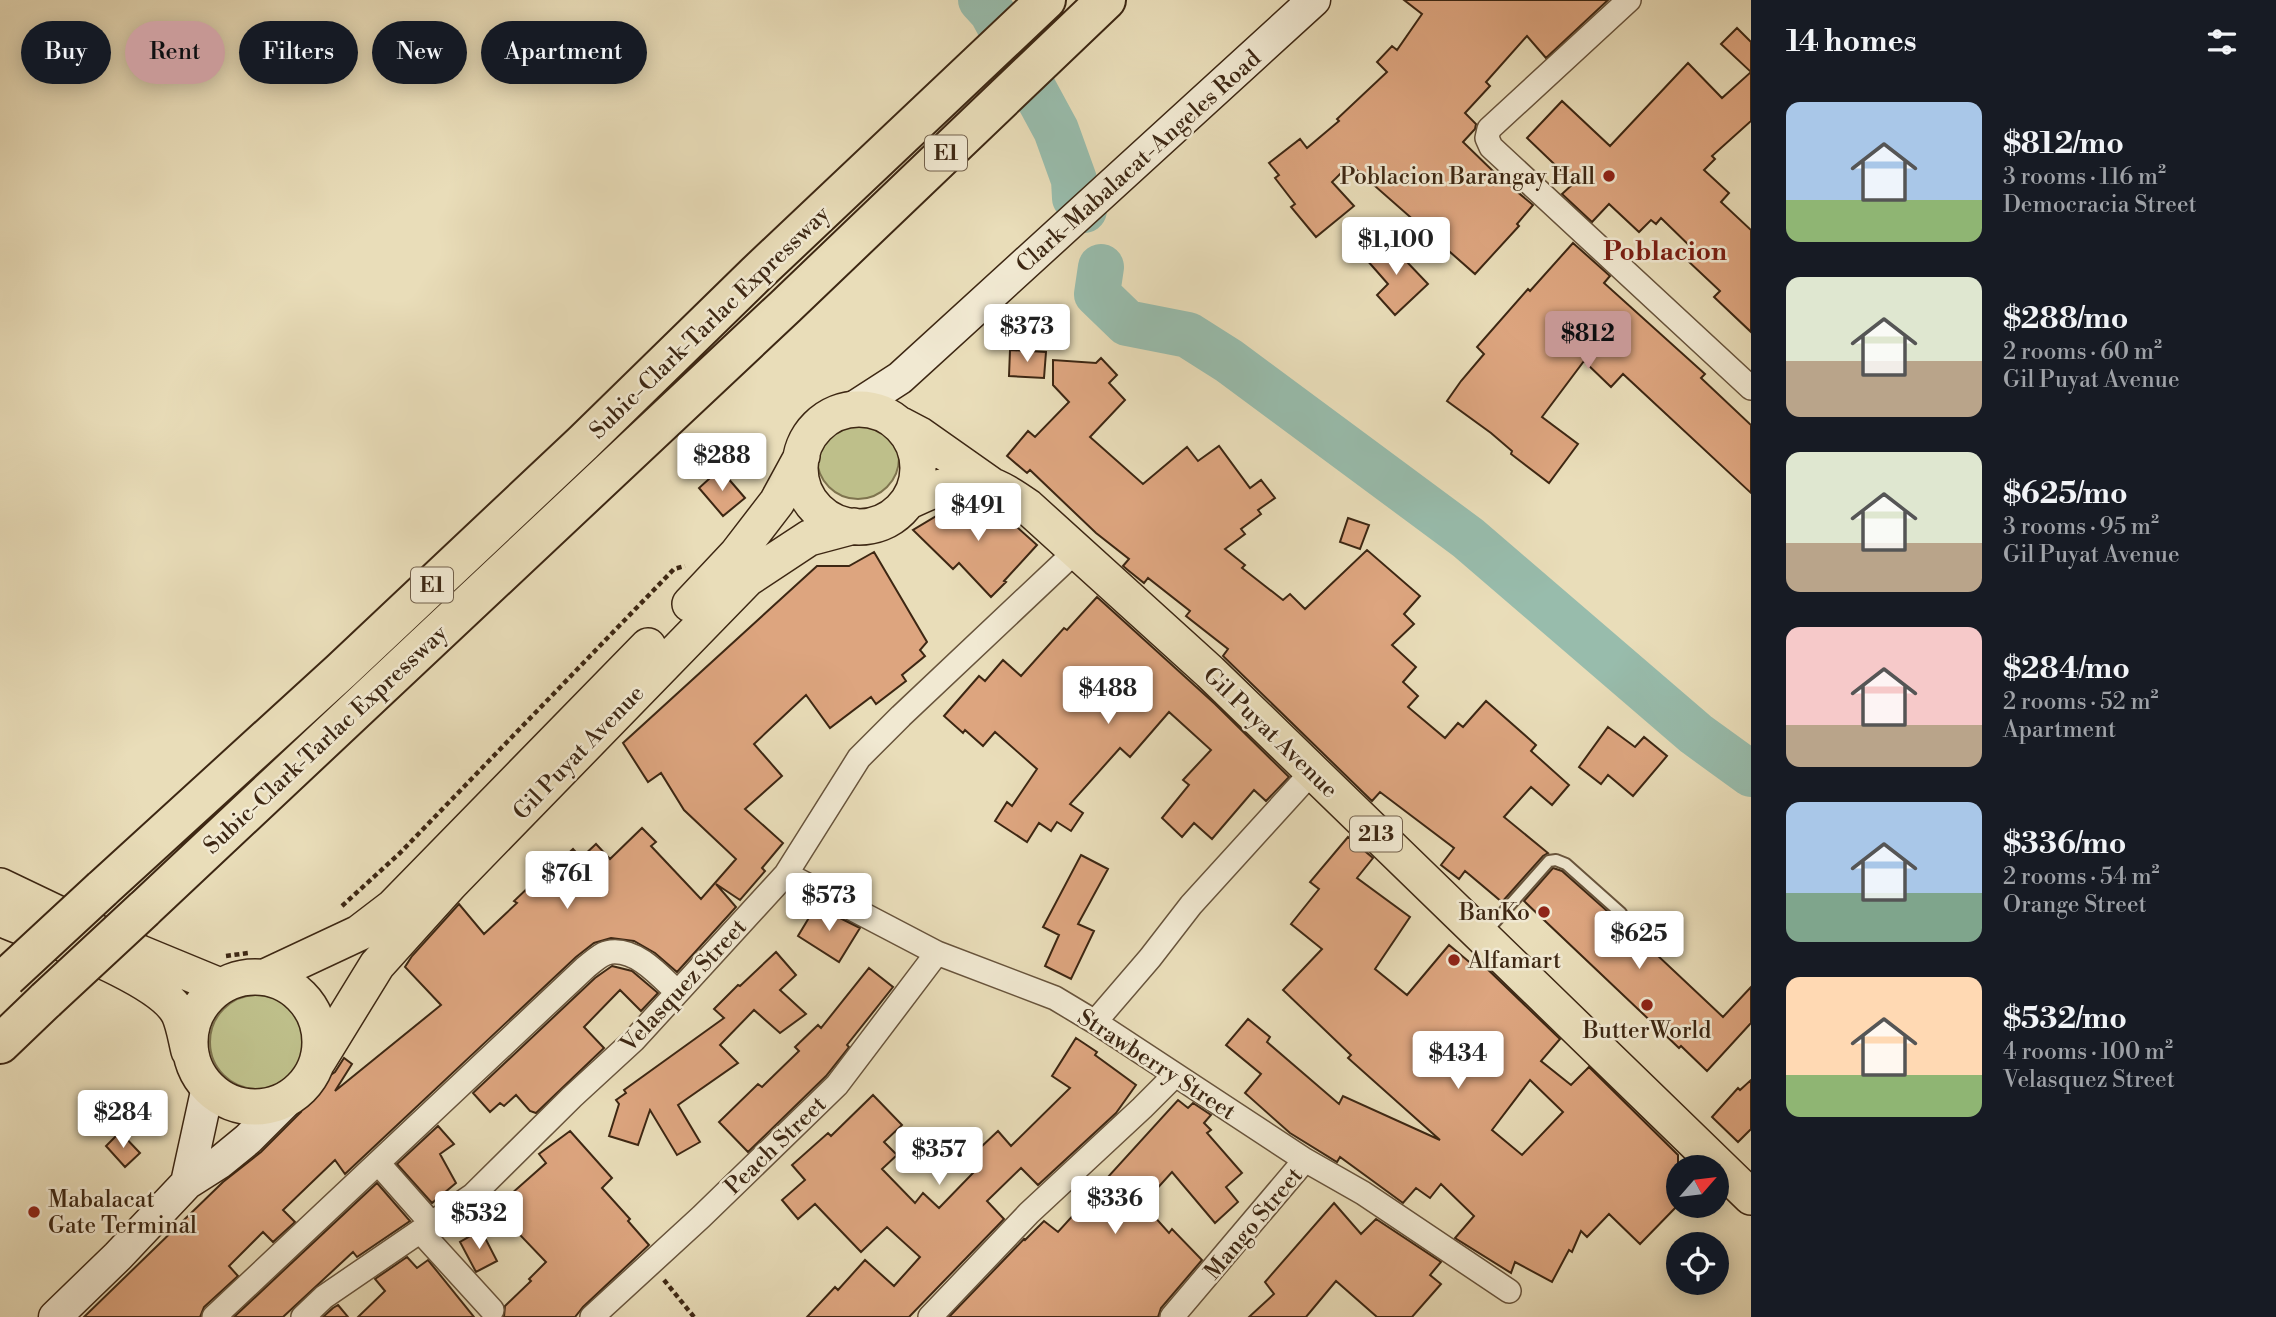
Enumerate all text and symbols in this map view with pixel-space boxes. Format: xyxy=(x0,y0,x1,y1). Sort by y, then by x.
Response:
chip: Buy xyxy=(21,21,111,84)
chip: Rent xyxy=(125,21,225,84)
chip: Filters xyxy=(239,21,358,84)
chip: New xyxy=(372,21,467,84)
chip: Apartment xyxy=(481,21,647,84)
text: 14 homes xyxy=(1786,23,1917,61)
icon: filters xyxy=(2203,23,2241,61)
street label: Clark-Mabalacat-Angeles Road xyxy=(1011,45,1267,279)
text: $812/mo xyxy=(2003,125,2124,163)
icon: home xyxy=(1842,130,1926,214)
road number: E1 xyxy=(925,136,967,170)
place label: Poblacion Barangay Hall xyxy=(1340,163,1595,191)
text: 3 rooms · 116 m² xyxy=(2003,163,2166,191)
marker: Poblacion Barangay Hall xyxy=(1601,168,1617,184)
text: Democracia Street xyxy=(2003,191,2197,219)
street label: Subic-Clark-Tarlac Expressway xyxy=(584,200,836,445)
pin: $1,100 xyxy=(1339,218,1453,277)
text: $1,100 xyxy=(1358,226,1434,254)
district label: Poblacion xyxy=(1603,236,1727,268)
text: $288/mo xyxy=(2003,300,2128,338)
pin: $373 xyxy=(986,304,1068,364)
icon: home xyxy=(1842,305,1926,389)
pin: $812 xyxy=(1547,312,1629,371)
text: $373 xyxy=(1000,313,1054,341)
text: $812 xyxy=(1561,320,1615,348)
text: 2 rooms · 60 m² xyxy=(2003,338,2162,366)
text: Gil Puyat Avenue xyxy=(2003,366,2180,394)
pin: $288 xyxy=(681,434,763,493)
text: $288 xyxy=(693,442,751,470)
text: $625/mo xyxy=(2003,475,2128,513)
icon: home xyxy=(1842,480,1926,564)
pin: $491 xyxy=(937,484,1019,543)
text: $491 xyxy=(951,492,1005,520)
text: 3 rooms · 95 m² xyxy=(2003,513,2159,541)
text: Gil Puyat Avenue xyxy=(2003,541,2180,569)
road number: E1 xyxy=(411,568,453,602)
street label: Subic-Clark-Tarlac Expressway xyxy=(198,619,454,860)
text: $284/mo xyxy=(2003,650,2130,688)
icon: home xyxy=(1842,655,1926,739)
street label: Gil Puyat Avenue xyxy=(1197,661,1344,804)
pin: $488 xyxy=(1067,666,1149,726)
text: $488 xyxy=(1079,675,1137,703)
street label: Gil Puyat Avenue xyxy=(507,679,650,826)
text: 2 rooms · 52 m² xyxy=(2003,688,2159,716)
text: Apartment xyxy=(2003,716,2116,744)
road number: 213 xyxy=(1350,816,1402,852)
text: $336/mo xyxy=(2003,825,2127,863)
icon: home xyxy=(1842,830,1926,914)
pin: $761 xyxy=(526,852,608,911)
text: $761 xyxy=(541,860,593,888)
text: 2 rooms · 54 m² xyxy=(2003,863,2160,891)
pin: $573 xyxy=(788,874,870,933)
text: $573 xyxy=(802,882,856,910)
text: Orange Street xyxy=(2003,891,2147,919)
place label: BanKo xyxy=(1458,899,1530,927)
marker: BanKo xyxy=(1536,904,1552,920)
pin: $625 xyxy=(1598,912,1680,971)
street label: Velasquez Street xyxy=(614,913,753,1059)
text: $625 xyxy=(1611,920,1667,948)
place label: Alfamart xyxy=(1467,947,1561,975)
marker: Alfamart xyxy=(1446,952,1462,968)
marker: ButterWorld xyxy=(1639,997,1655,1013)
text: $532/mo xyxy=(2003,1000,2127,1038)
street label: Strawberry Street xyxy=(1072,1003,1241,1126)
icon: home xyxy=(1842,1005,1926,1089)
place label: ButterWorld xyxy=(1582,1017,1711,1045)
pin: $434 xyxy=(1417,1032,1499,1091)
text: 4 rooms · 100 m² xyxy=(2003,1038,2173,1066)
text: $434 xyxy=(1429,1040,1487,1068)
text: Velasquez Street xyxy=(2003,1066,2175,1094)
pin: $284 xyxy=(82,1090,164,1150)
street label: Peach Street xyxy=(719,1091,832,1201)
text: $284 xyxy=(94,1099,152,1127)
pin: $357 xyxy=(898,1128,980,1187)
text: $357 xyxy=(912,1136,966,1164)
north arrow xyxy=(1666,1155,1729,1218)
map controls xyxy=(1666,1155,1729,1295)
street label: Mango Street xyxy=(1199,1162,1309,1285)
pin: $336 xyxy=(1074,1176,1156,1236)
text: $336 xyxy=(1087,1185,1143,1213)
place label: Mabalacat Gate Terminal xyxy=(48,1186,197,1240)
pin: $532 xyxy=(438,1192,520,1251)
text: $532 xyxy=(451,1200,507,1228)
marker: Mabalacat Gate Terminal xyxy=(26,1204,42,1220)
button: locate xyxy=(1666,1232,1729,1295)

